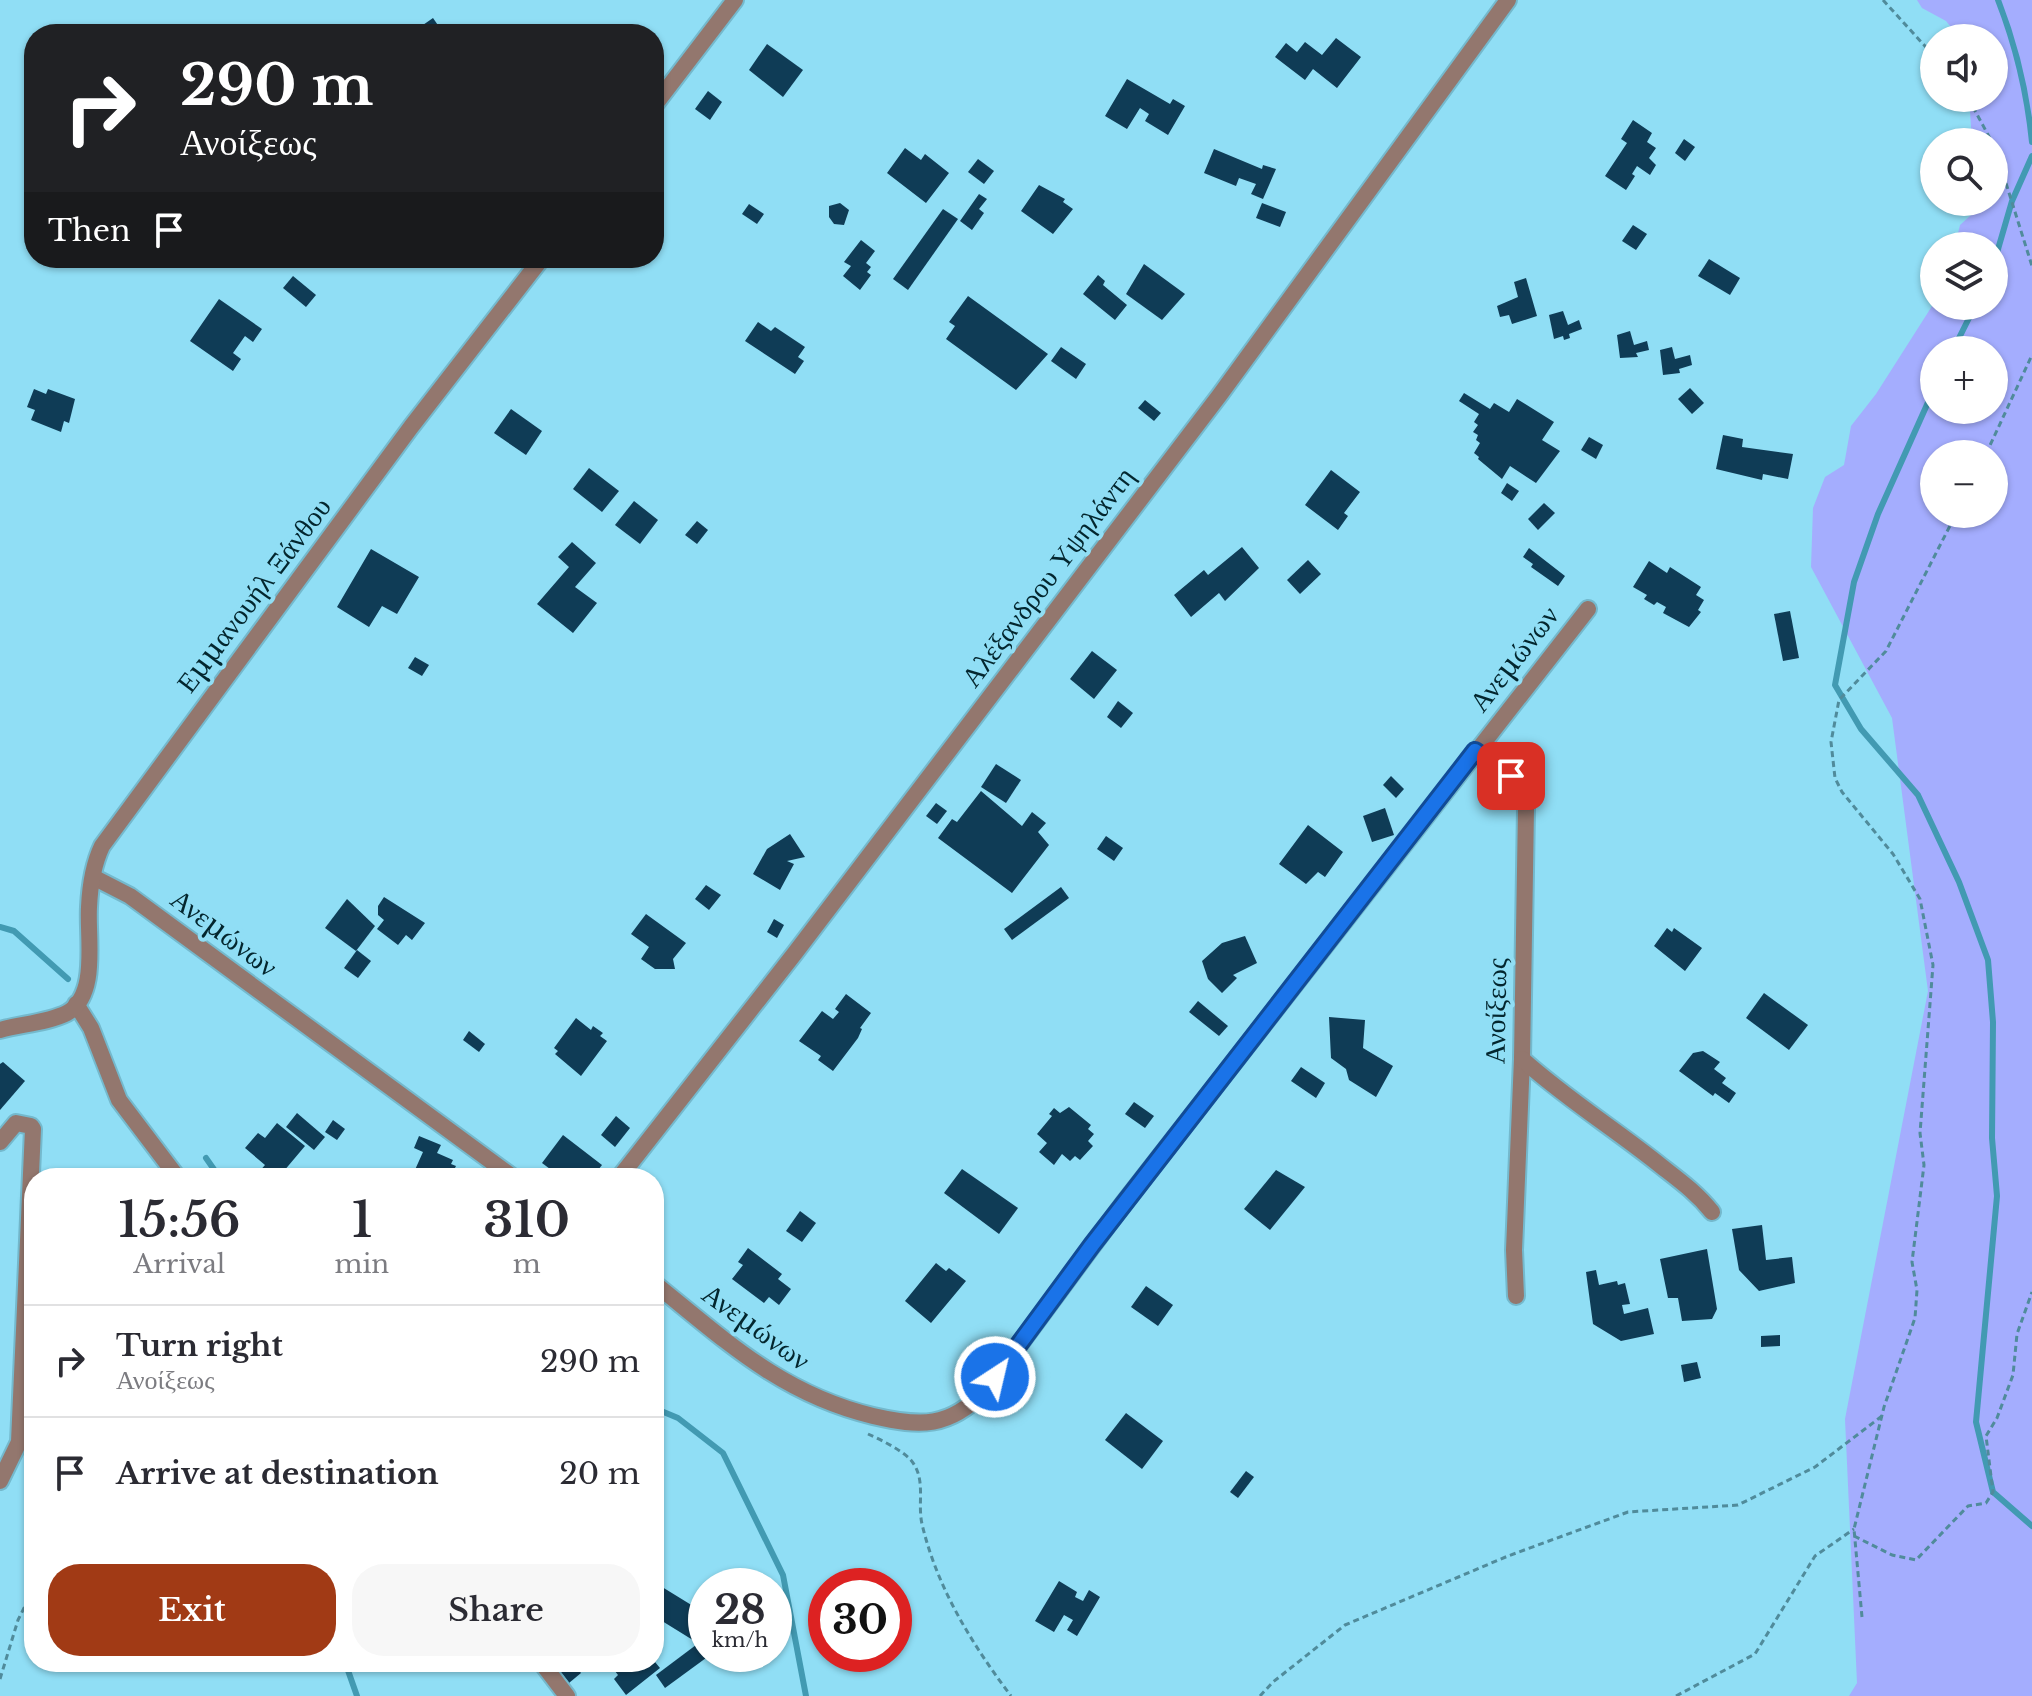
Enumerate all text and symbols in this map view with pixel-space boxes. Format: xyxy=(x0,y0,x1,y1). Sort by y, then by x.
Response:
map controls xyxy=(1920,24,2008,528)
button: sound xyxy=(1920,24,2008,112)
text: 290 m xyxy=(180,51,373,120)
icon: right xyxy=(48,56,152,160)
text: Ανοίξεως xyxy=(180,120,316,165)
button: search xyxy=(1920,128,2008,216)
icon: arrive xyxy=(147,208,191,252)
text: Then xyxy=(48,212,131,249)
button: layers xyxy=(1920,232,2008,320)
button: + xyxy=(1920,336,2008,424)
button: − xyxy=(1920,440,2008,528)
street label: Αλέξανδρου Υψηλάντη xyxy=(954,460,1142,694)
street label: Εμμανουήλ Ξάνθου xyxy=(169,490,339,700)
street label: Ανεμώνων xyxy=(1462,599,1566,719)
pin xyxy=(1477,742,1545,810)
icon: arrive xyxy=(1489,754,1533,798)
street label: Ανεμώνων xyxy=(164,881,284,985)
street label: Ανοίξεως xyxy=(1478,958,1514,1064)
text: 15:56 xyxy=(118,1190,241,1250)
text: 1 xyxy=(351,1190,372,1250)
text: 310 xyxy=(483,1190,570,1250)
text: Arrival xyxy=(133,1248,225,1280)
text: min xyxy=(335,1248,389,1280)
text: m xyxy=(513,1248,541,1280)
street label: Ανεμώνων xyxy=(695,1276,817,1378)
text: Turn right xyxy=(116,1327,283,1364)
position arrow xyxy=(953,1335,1037,1419)
icon: right xyxy=(48,1339,92,1383)
text: 290 m xyxy=(540,1343,640,1380)
text: Ανοίξεως xyxy=(116,1364,215,1396)
icon: arrive xyxy=(48,1451,92,1495)
text: Arrive at destination xyxy=(116,1455,439,1492)
text: 20 m xyxy=(559,1455,640,1492)
button: Exit xyxy=(48,1564,336,1656)
button: Share xyxy=(352,1564,640,1656)
speed limit sign: 30 xyxy=(808,1568,912,1672)
text: 28 xyxy=(714,1585,766,1635)
text: km/h xyxy=(712,1628,768,1652)

